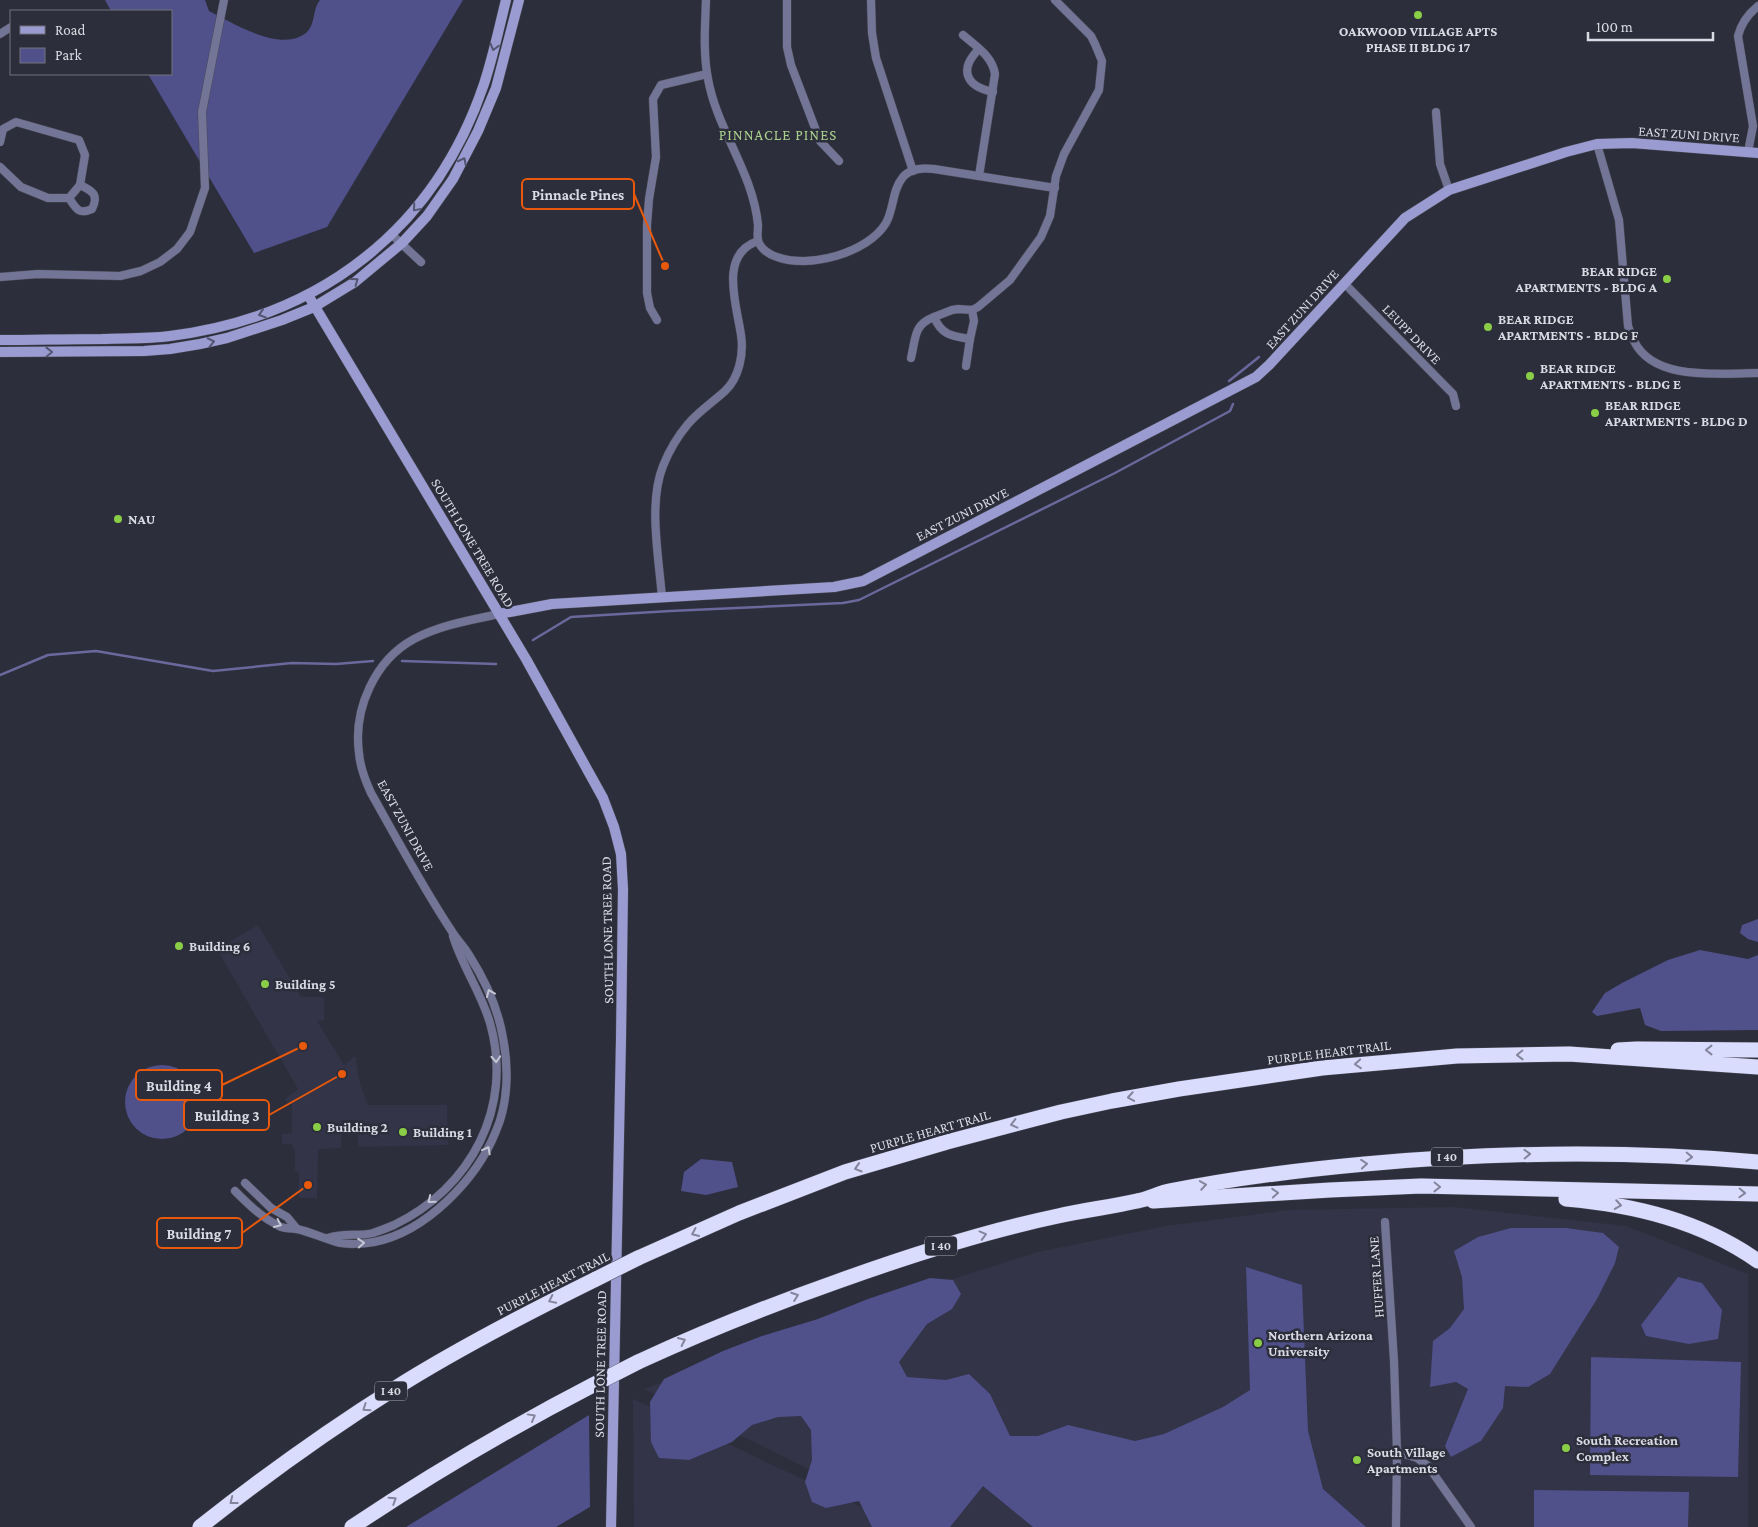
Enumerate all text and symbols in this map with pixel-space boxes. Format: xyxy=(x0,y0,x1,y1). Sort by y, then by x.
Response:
marker: OAKWOOD VILLAGE APTS PHASE II BLDG 17 xyxy=(1412,9,1424,21)
legend xyxy=(10,10,172,75)
scale bar xyxy=(1588,10,1713,42)
text: 100 m xyxy=(1596,19,1633,35)
text: Road xyxy=(55,22,86,38)
place label: OAKWOOD VILLAGE APTS PHASE II BLDG 17 xyxy=(1339,23,1497,55)
one-way arrow xyxy=(489,43,499,51)
text: Park xyxy=(55,47,82,63)
street label: EAST ZUNI DRIVE xyxy=(1638,122,1741,146)
district label: PINNACLE PINES xyxy=(719,127,837,143)
one-way arrow xyxy=(457,157,467,166)
callout: Pinnacle Pines xyxy=(522,179,634,209)
text: Pinnacle Pines xyxy=(532,187,624,203)
one-way arrow xyxy=(414,202,422,211)
place label: BEAR RIDGE APARTMENTS - BLDG A xyxy=(1515,263,1658,295)
street label: EAST ZUNI DRIVE xyxy=(1262,266,1342,352)
marker: BEAR RIDGE APARTMENTS - BLDG A xyxy=(1661,273,1673,285)
one-way arrow xyxy=(350,278,359,287)
street label: LEUPP DRIVE xyxy=(1379,301,1445,368)
one-way arrow xyxy=(259,308,267,318)
place label: BEAR RIDGE APARTMENTS - BLDG F xyxy=(1497,311,1639,343)
marker: BEAR RIDGE APARTMENTS - BLDG F xyxy=(1482,321,1494,333)
one-way arrow xyxy=(206,337,215,348)
one-way arrow xyxy=(45,347,53,357)
place label: BEAR RIDGE APARTMENTS - BLDG E xyxy=(1539,360,1681,392)
marker: BEAR RIDGE APARTMENTS - BLDG E xyxy=(1524,370,1536,382)
place label: BEAR RIDGE APARTMENTS - BLDG D xyxy=(1604,397,1748,429)
marker: BEAR RIDGE APARTMENTS - BLDG D xyxy=(1589,407,1601,419)
street label: SOUTH LONE TREE ROAD xyxy=(428,476,518,610)
street label: EAST ZUNI DRIVE xyxy=(913,484,1011,544)
place label: NAU xyxy=(128,511,156,527)
marker: NAU xyxy=(112,513,124,525)
street label: EAST ZUNI DRIVE xyxy=(374,777,438,874)
street label: SOUTH LONE TREE ROAD xyxy=(598,856,616,1004)
place label: Building 6 xyxy=(189,938,250,954)
marker: Building 6 xyxy=(173,940,185,952)
place label: Building 5 xyxy=(275,976,336,992)
marker: Building 5 xyxy=(259,978,271,990)
one-way arrow xyxy=(485,989,496,998)
street label: PURPLE HEART TRAIL xyxy=(1266,1036,1392,1068)
one-way arrow xyxy=(1705,1044,1713,1055)
one-way arrow xyxy=(1516,1050,1524,1060)
one-way arrow xyxy=(490,1055,501,1063)
one-way arrow xyxy=(1354,1059,1362,1070)
callout: Building 4 xyxy=(136,1070,222,1100)
text: Building 4 xyxy=(146,1078,212,1094)
one-way arrow xyxy=(1126,1092,1135,1102)
callout: Building 3 xyxy=(184,1100,269,1130)
street label: PURPLE HEART TRAIL xyxy=(868,1106,992,1156)
text: Building 3 xyxy=(194,1108,260,1124)
one-way arrow xyxy=(1009,1118,1018,1129)
place label: Building 2 xyxy=(327,1119,388,1135)
marker: Building 2 xyxy=(311,1121,323,1133)
place label: Building 1 xyxy=(413,1124,472,1140)
marker: Building 1 xyxy=(397,1126,409,1138)
one-way arrow xyxy=(481,1146,491,1155)
road number: I 40 xyxy=(1431,1148,1463,1166)
one-way arrow xyxy=(1523,1149,1531,1160)
one-way arrow xyxy=(1685,1152,1693,1163)
one-way arrow xyxy=(1361,1159,1369,1170)
one-way arrow xyxy=(854,1163,862,1173)
one-way arrow xyxy=(1199,1181,1208,1191)
one-way arrow xyxy=(1434,1182,1442,1192)
one-way arrow xyxy=(1271,1188,1279,1199)
one-way arrow xyxy=(1738,1188,1746,1199)
one-way arrow xyxy=(428,1195,437,1203)
one-way arrow xyxy=(1615,1199,1623,1210)
callout: Building 7 xyxy=(157,1218,242,1248)
one-way arrow xyxy=(272,1218,281,1228)
text: Building 7 xyxy=(167,1226,231,1242)
one-way arrow xyxy=(691,1226,700,1237)
one-way arrow xyxy=(978,1230,987,1241)
street label: HUFFER LANE xyxy=(1365,1235,1387,1318)
road number: I 40 xyxy=(925,1236,957,1256)
one-way arrow xyxy=(357,1237,365,1248)
street label: PURPLE HEART TRAIL xyxy=(494,1248,612,1318)
street label: SOUTH LONE TREE ROAD xyxy=(591,1290,609,1438)
one-way arrow xyxy=(790,1292,799,1302)
one-way arrow xyxy=(549,1294,558,1304)
place label: Northern Arizona University xyxy=(1268,1327,1373,1359)
one-way arrow xyxy=(677,1337,686,1347)
marker: Northern Arizona University xyxy=(1252,1337,1264,1349)
road number: I 40 xyxy=(375,1382,407,1400)
one-way arrow xyxy=(363,1401,372,1411)
one-way arrow xyxy=(527,1413,536,1423)
place label: South Recreation Complex xyxy=(1576,1432,1678,1464)
marker: South Recreation Complex xyxy=(1560,1442,1572,1454)
place label: South Village Apartments xyxy=(1366,1444,1446,1476)
marker: South Village Apartments xyxy=(1351,1454,1363,1466)
one-way arrow xyxy=(229,1495,239,1504)
one-way arrow xyxy=(387,1497,396,1507)

